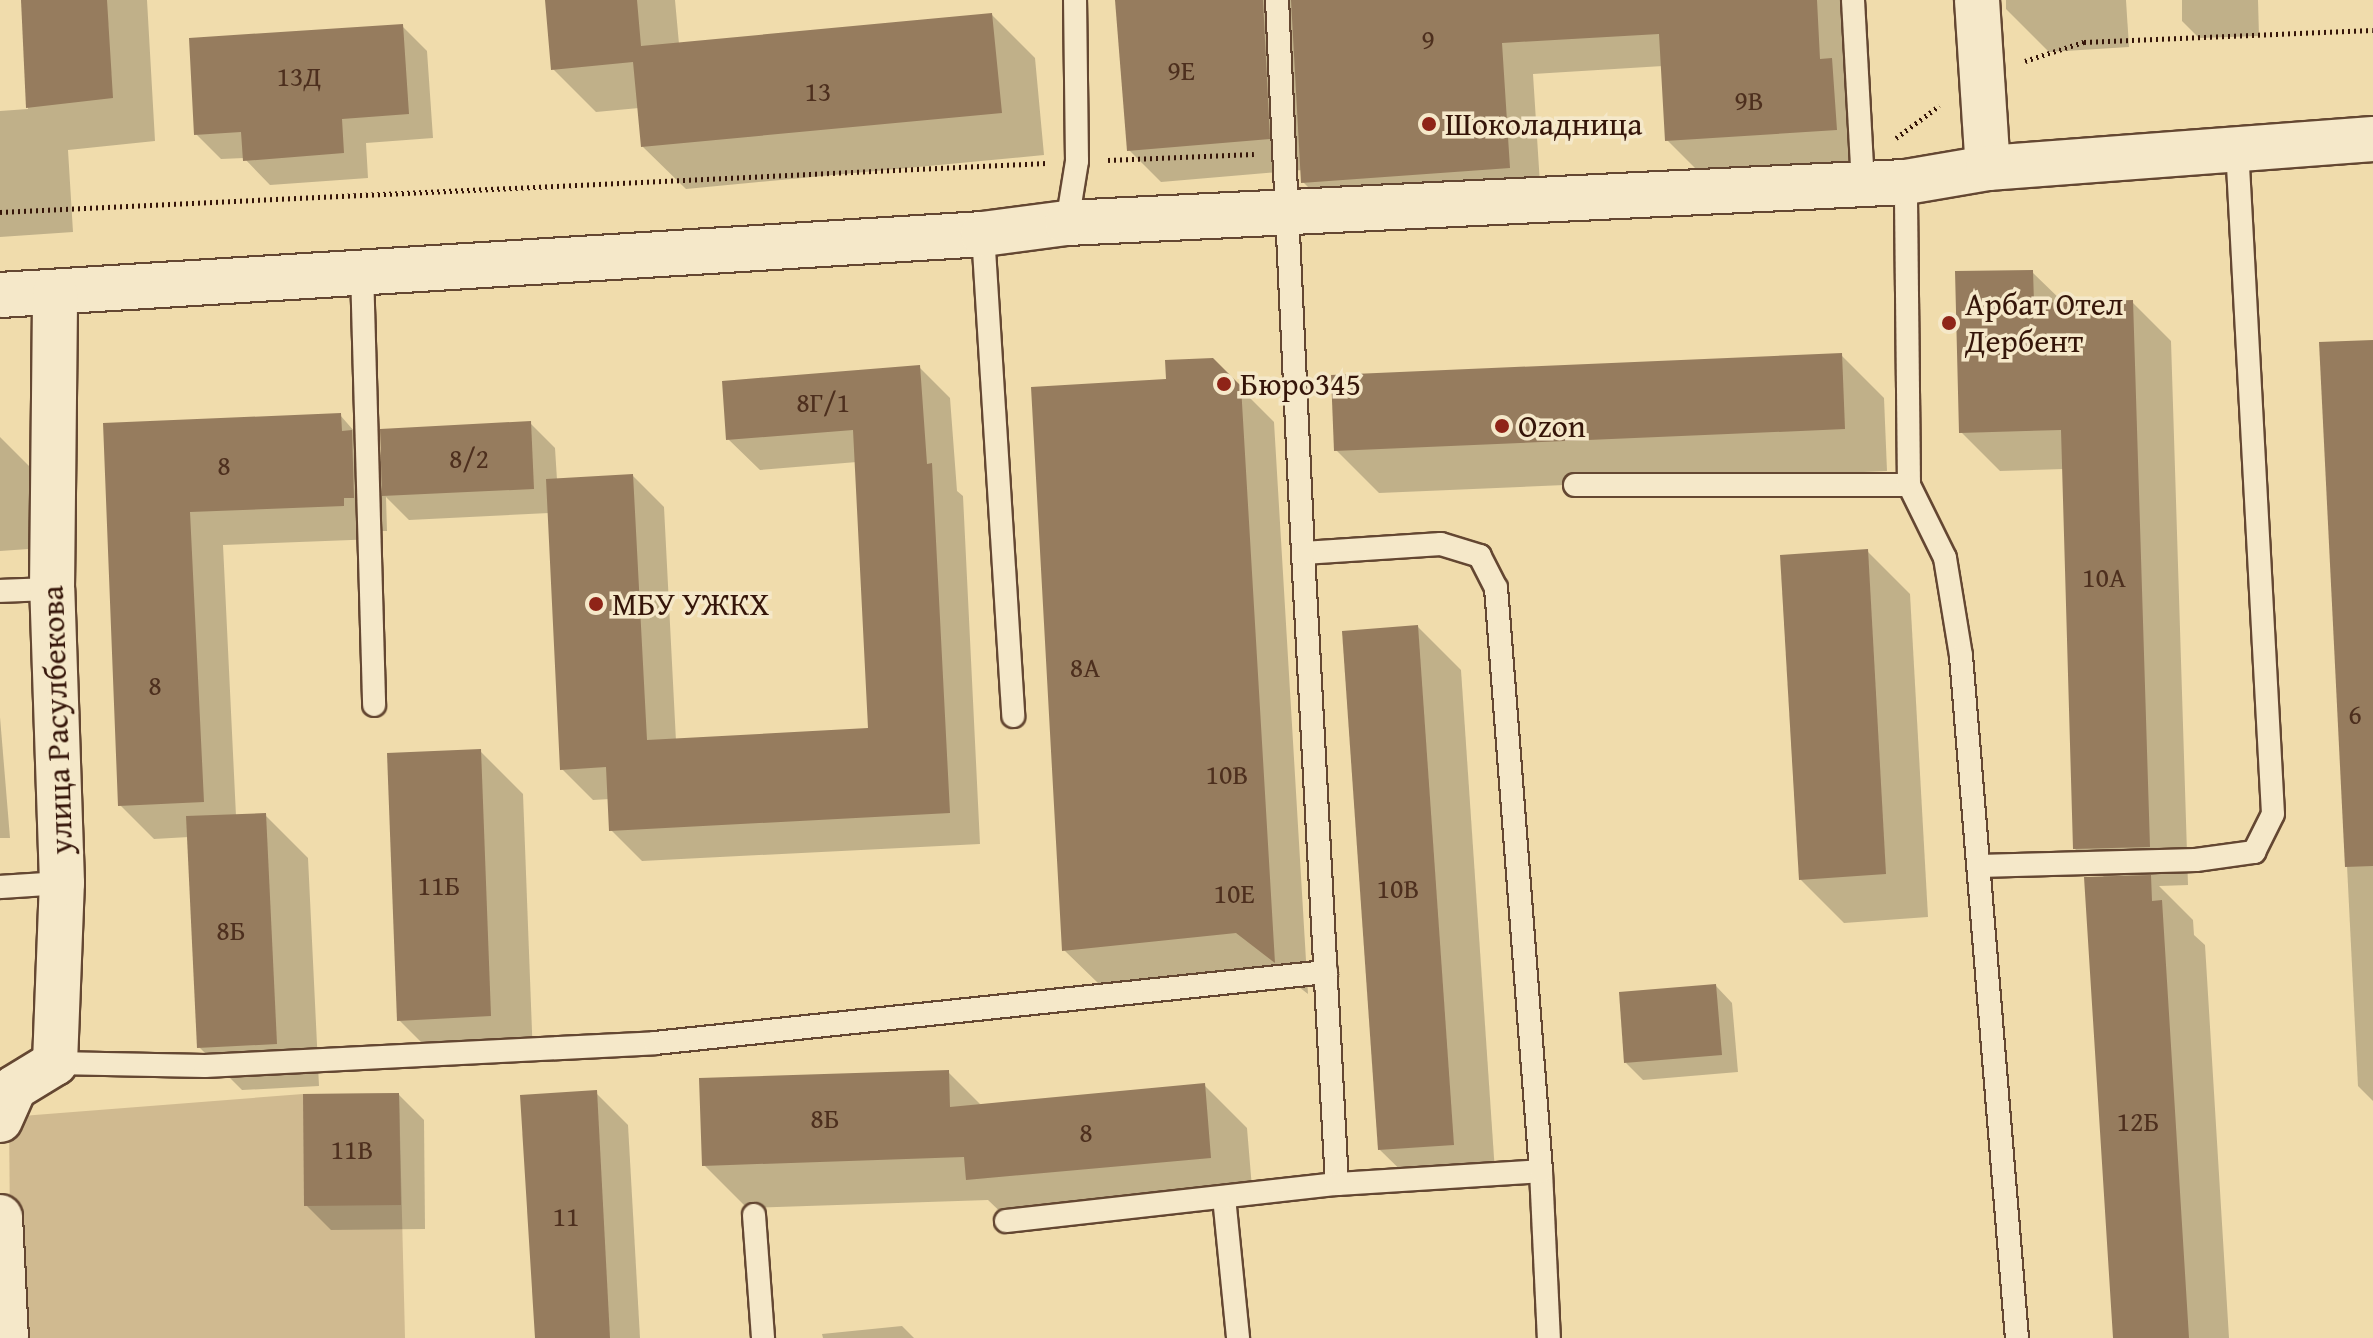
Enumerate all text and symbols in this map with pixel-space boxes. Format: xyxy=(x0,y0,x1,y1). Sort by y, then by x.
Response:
house number: 9 xyxy=(1421,22,1435,56)
house number: 9Е xyxy=(1167,53,1195,87)
house number: 13Д xyxy=(277,59,321,93)
house number: 13 xyxy=(805,74,831,108)
house number: 9В xyxy=(1734,83,1764,117)
place label: Шоколадница xyxy=(1445,105,1642,143)
marker: Шоколадница xyxy=(1420,115,1438,133)
place label: Арбат Отел Дербент xyxy=(1965,286,2123,361)
marker: Арбат Отел Дербент xyxy=(1940,314,1958,332)
place label: Бюро345 xyxy=(1240,365,1361,403)
marker: Бюро345 xyxy=(1215,375,1233,393)
house number: 8Г/1 xyxy=(796,385,850,419)
place label: Ozon xyxy=(1518,407,1586,445)
marker: Ozon xyxy=(1493,417,1511,435)
house number: 8/2 xyxy=(449,441,489,475)
house number: 8 xyxy=(217,448,231,482)
house number: 10А xyxy=(2082,560,2126,594)
street label: улица Расулбекова xyxy=(33,585,81,855)
place label: МБУ УЖКХ xyxy=(612,585,769,623)
marker: МБУ УЖКХ xyxy=(587,595,605,613)
house number: 8А xyxy=(1070,650,1100,684)
house number: 8 xyxy=(148,668,162,702)
house number: 6 xyxy=(2348,697,2362,731)
house number: 10В xyxy=(1206,757,1248,791)
house number: 11Б xyxy=(418,868,460,902)
house number: 10В xyxy=(1377,871,1419,905)
house number: 10Е xyxy=(1213,876,1255,910)
house number: 8Б xyxy=(216,913,246,947)
house number: 8Б xyxy=(810,1101,840,1135)
house number: 12Б xyxy=(2117,1104,2159,1138)
house number: 8 xyxy=(1079,1115,1093,1149)
house number: 11В xyxy=(331,1132,373,1166)
house number: 11 xyxy=(553,1199,579,1233)

